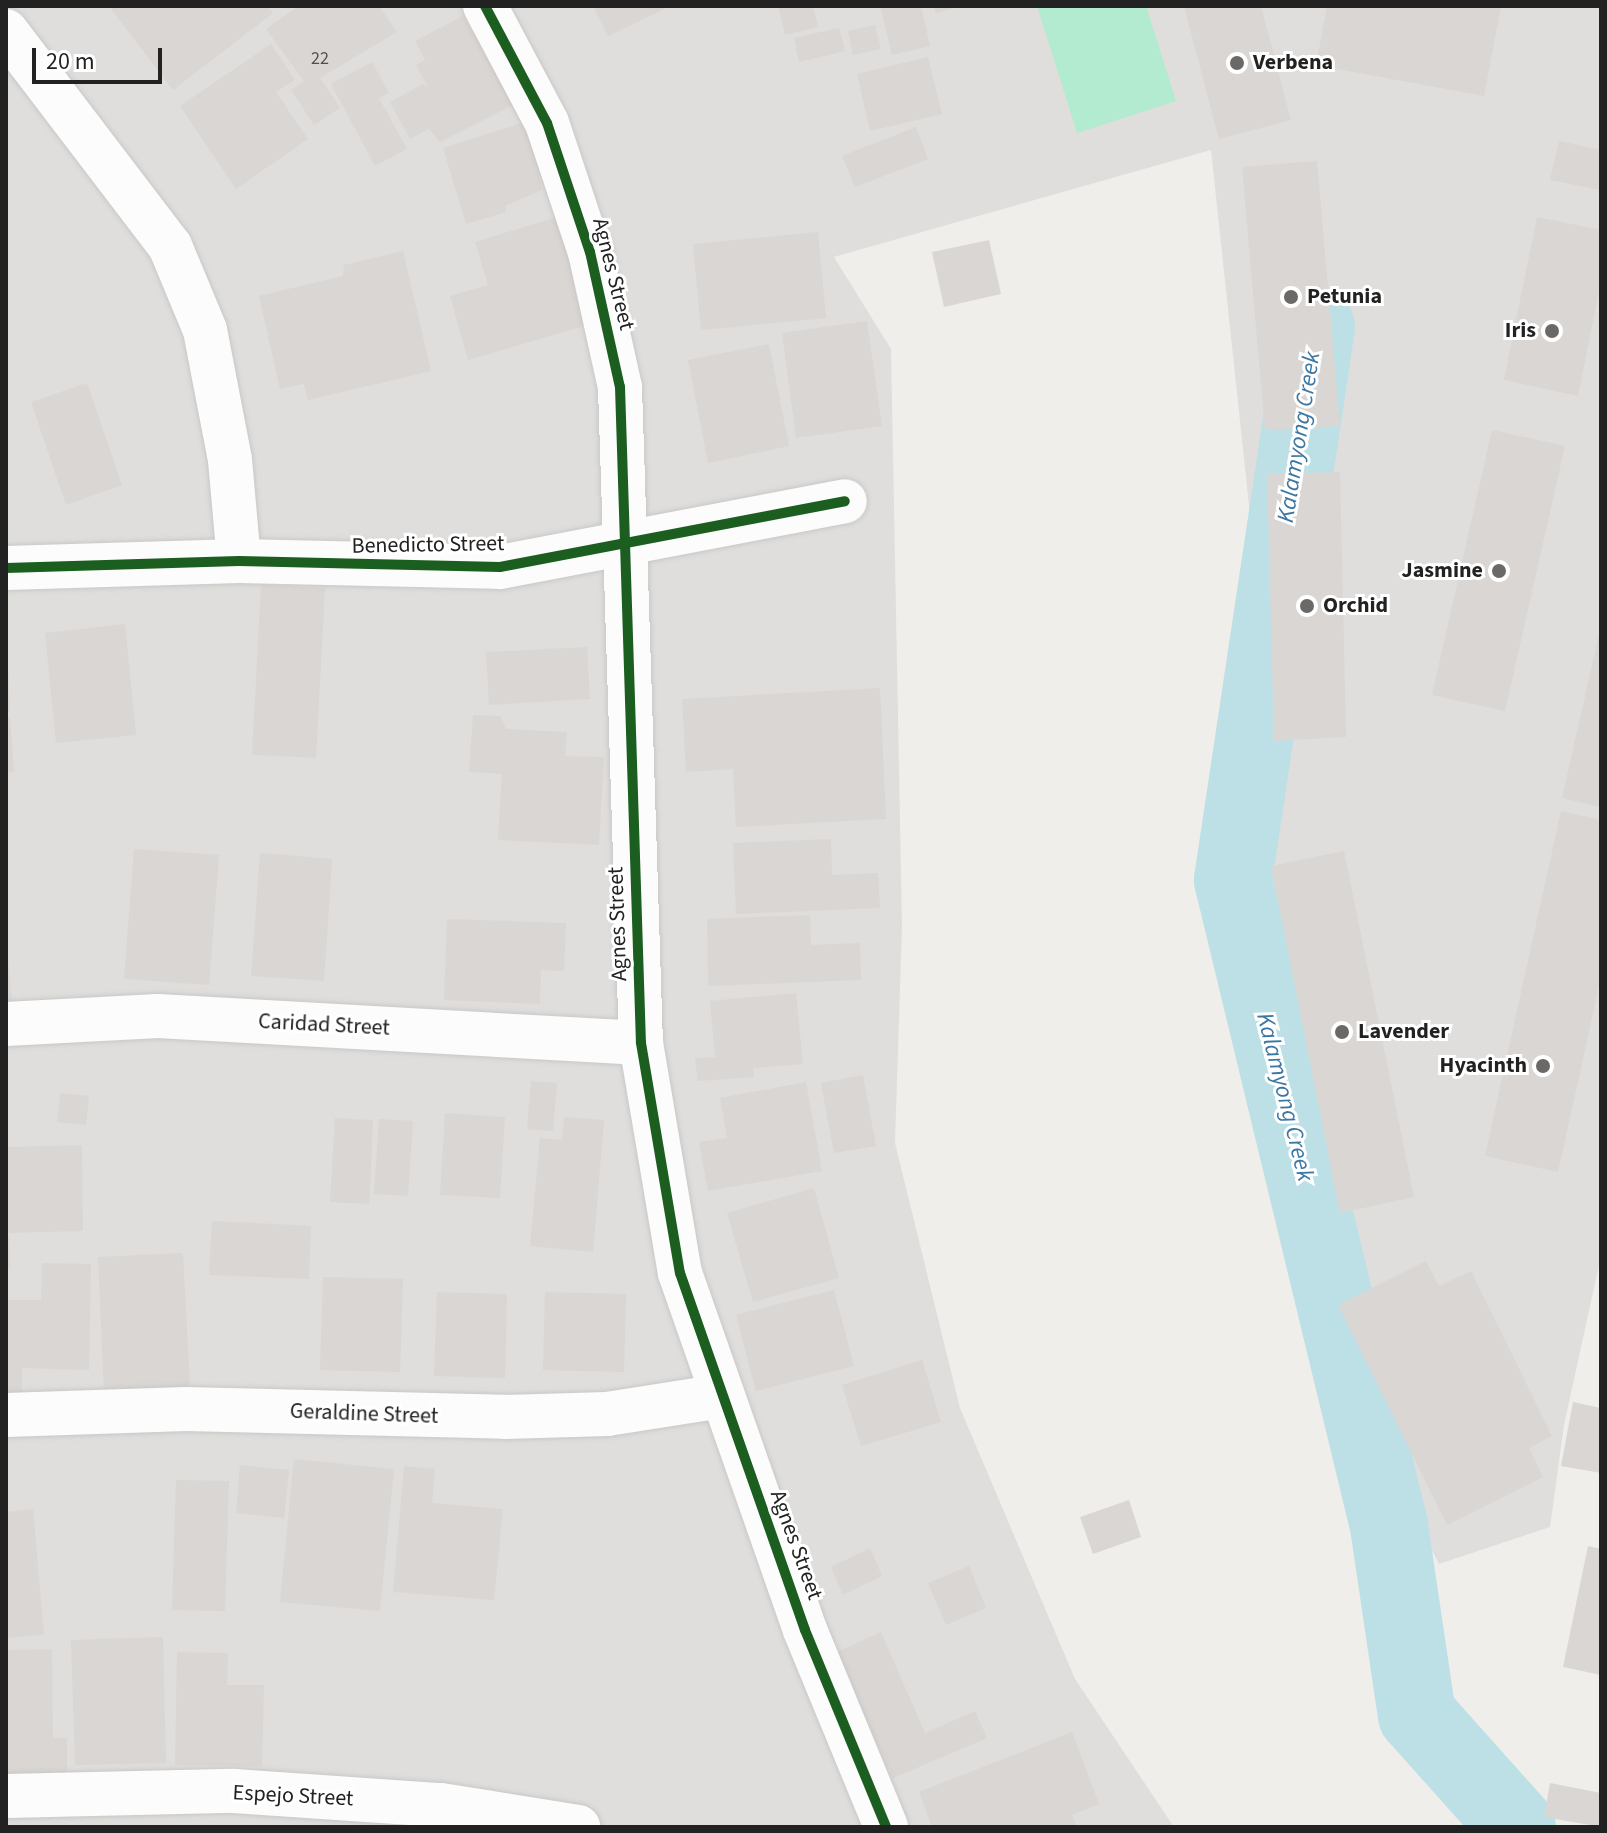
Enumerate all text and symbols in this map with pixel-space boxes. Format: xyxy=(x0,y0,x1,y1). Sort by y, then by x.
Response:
scale bar xyxy=(36,32,166,82)
text: 20 m xyxy=(46,44,95,79)
house number: 22 xyxy=(311,48,329,70)
place label: Verbena xyxy=(1253,50,1333,76)
marker: Verbena xyxy=(1228,54,1246,72)
street label: Agnes Street xyxy=(586,215,640,333)
place label: Petunia xyxy=(1307,284,1382,310)
marker: Petunia xyxy=(1282,288,1300,306)
place label: Iris xyxy=(1505,318,1536,344)
marker: Iris xyxy=(1543,322,1561,340)
water label: Kalamyong Creek xyxy=(1271,349,1327,525)
street label: Benedicto Street xyxy=(351,530,505,560)
place label: Jasmine xyxy=(1402,558,1483,584)
marker: Jasmine xyxy=(1490,562,1508,580)
place label: Orchid xyxy=(1323,593,1388,619)
marker: Orchid xyxy=(1298,597,1316,615)
street label: Agnes Street xyxy=(603,866,633,982)
street label: Caridad Street xyxy=(258,1008,390,1042)
water label: Kalamyong Creek xyxy=(1250,1010,1320,1184)
place label: Lavender xyxy=(1358,1019,1449,1045)
marker: Lavender xyxy=(1333,1023,1351,1041)
place label: Hyacinth xyxy=(1440,1053,1527,1079)
marker: Hyacinth xyxy=(1534,1057,1552,1075)
street label: Geraldine Street xyxy=(289,1398,439,1430)
street label: Agnes Street xyxy=(764,1487,828,1603)
street label: Espejo Street xyxy=(232,1780,354,1812)

